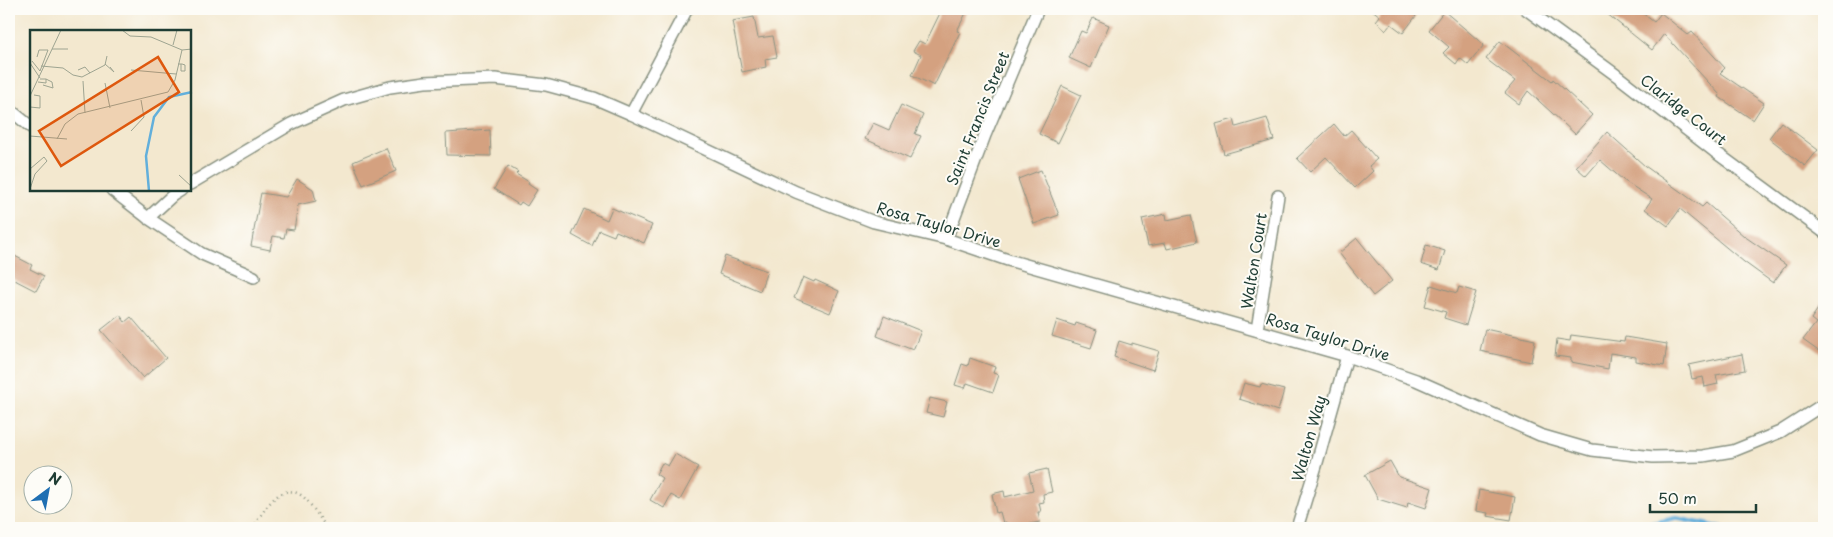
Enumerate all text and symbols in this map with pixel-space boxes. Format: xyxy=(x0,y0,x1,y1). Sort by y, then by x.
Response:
inset map xyxy=(30,30,191,191)
street label: Saint Francis Street xyxy=(940,48,1014,188)
street label: Claridge Court xyxy=(1636,68,1732,150)
street label: Rosa Taylor Drive xyxy=(874,195,1004,253)
street label: Walton Court xyxy=(1234,211,1272,311)
street label: Rosa Taylor Drive xyxy=(1263,306,1393,366)
street label: Walton Way xyxy=(1285,392,1331,484)
north arrow xyxy=(22,464,72,514)
text: N xyxy=(45,467,65,490)
scale bar xyxy=(1650,482,1757,514)
text: 50 m xyxy=(1658,486,1697,509)

